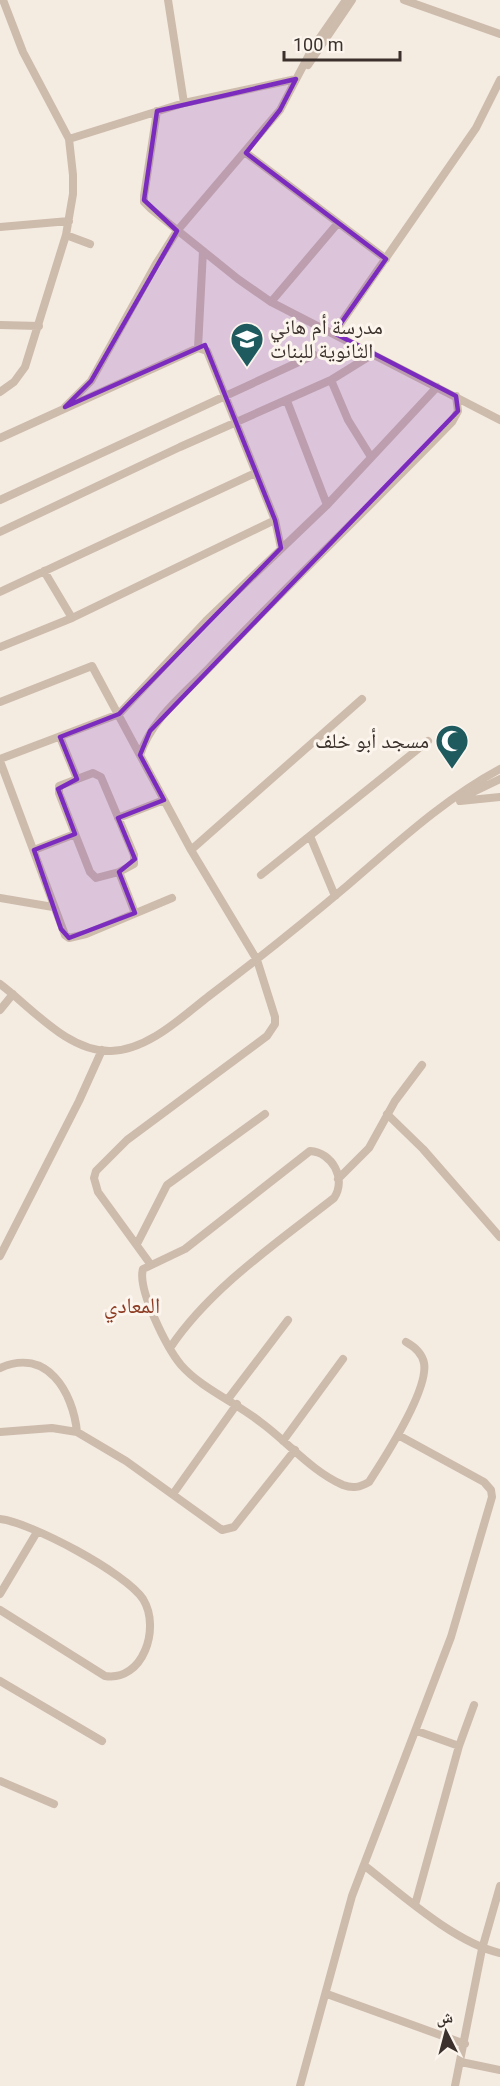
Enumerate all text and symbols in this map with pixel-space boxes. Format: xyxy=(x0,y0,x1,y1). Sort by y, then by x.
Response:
scale bar xyxy=(284,24,400,62)
text: 100 m xyxy=(293,34,344,55)
place label: مدرسة أم هاني الثانوية للبنات xyxy=(270,314,383,363)
school or university icon: مدرسة أم هاني الثانوية للبنات xyxy=(229,321,265,368)
mosque icon: مسجد أبو خلف xyxy=(434,723,470,770)
place label: مسجد أبو خلف xyxy=(315,728,429,753)
district label: المعادي xyxy=(104,1293,160,1323)
north arrow xyxy=(416,2002,476,2062)
text: ش xyxy=(435,2007,454,2028)

